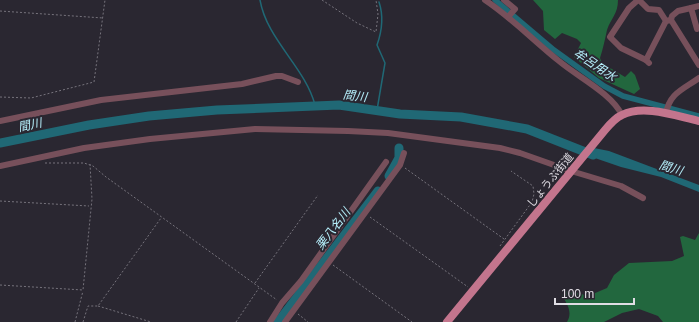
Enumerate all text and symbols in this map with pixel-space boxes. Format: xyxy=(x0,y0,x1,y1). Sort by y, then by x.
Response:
water label: 牟呂用水 xyxy=(571,46,620,85)
water label: 間川 xyxy=(342,88,370,105)
water label: 間川 xyxy=(17,115,45,134)
street label: しょうぶ街道 xyxy=(525,151,575,209)
water label: 間川 xyxy=(657,158,686,179)
water label: 栗八名川 xyxy=(313,204,354,252)
scale bar xyxy=(555,280,634,306)
text: 100 m xyxy=(561,287,594,301)

